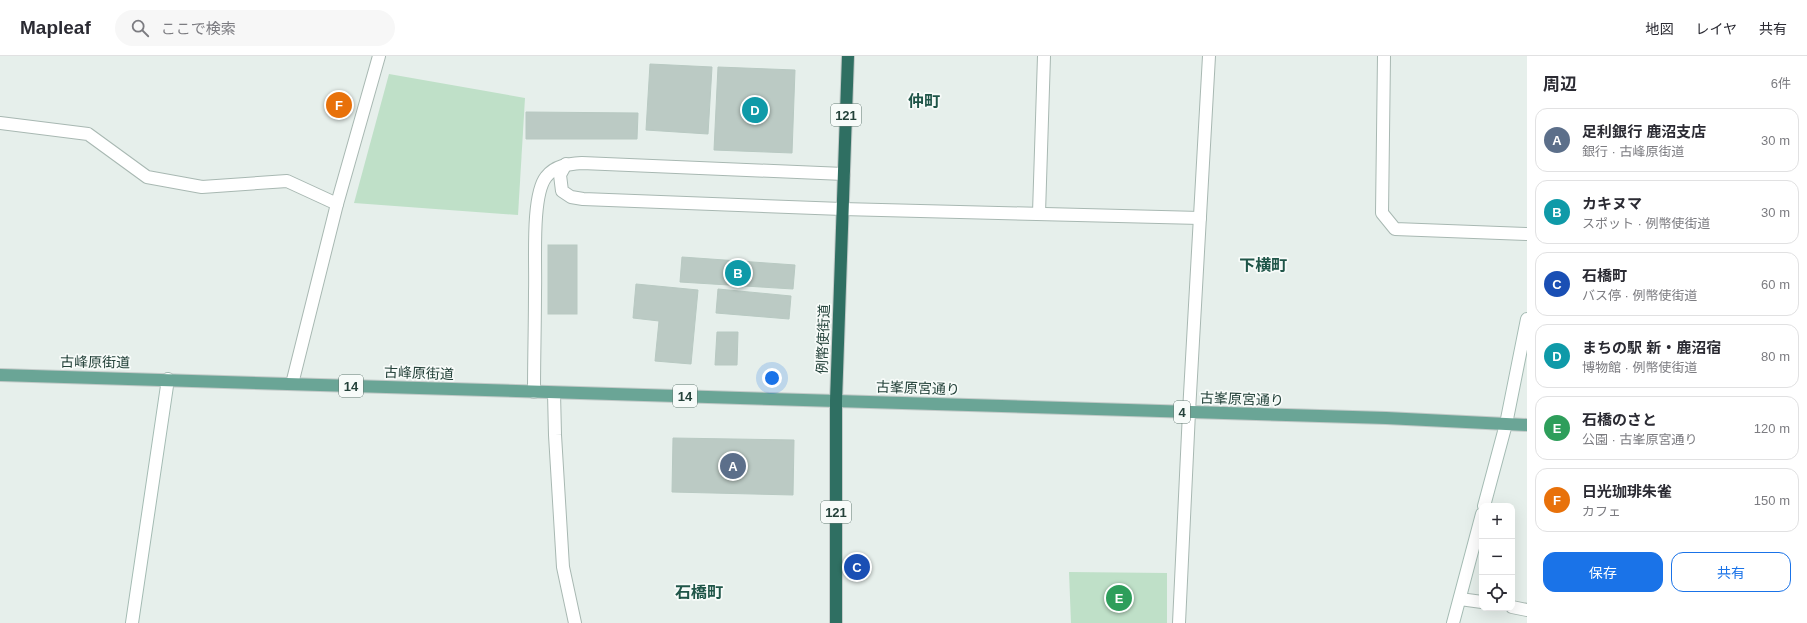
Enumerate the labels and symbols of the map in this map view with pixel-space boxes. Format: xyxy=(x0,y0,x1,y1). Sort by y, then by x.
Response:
pin: F xyxy=(326,90,352,120)
district label: 仲町 xyxy=(908,92,940,110)
pin: D xyxy=(742,95,768,125)
road number: 121 xyxy=(831,104,861,126)
district label: 下横町 xyxy=(1239,256,1287,274)
pin: B xyxy=(725,258,751,288)
street label: 例幣使街道 xyxy=(814,304,832,374)
street label: 古峰原街道 xyxy=(60,353,130,371)
street label: 古峰原街道 xyxy=(384,364,454,382)
your location xyxy=(762,368,782,388)
road number: 14 xyxy=(339,375,363,397)
street label: 古峯原宮通り xyxy=(876,379,960,397)
road number: 14 xyxy=(673,385,697,407)
street label: 古峯原宮通り xyxy=(1200,390,1284,408)
road number: 4 xyxy=(1174,401,1190,423)
pin: A xyxy=(720,451,746,481)
road number: 121 xyxy=(821,501,851,523)
pin: C xyxy=(844,552,870,582)
pin: E xyxy=(1106,583,1132,613)
district label: 石橋町 xyxy=(675,584,723,601)

